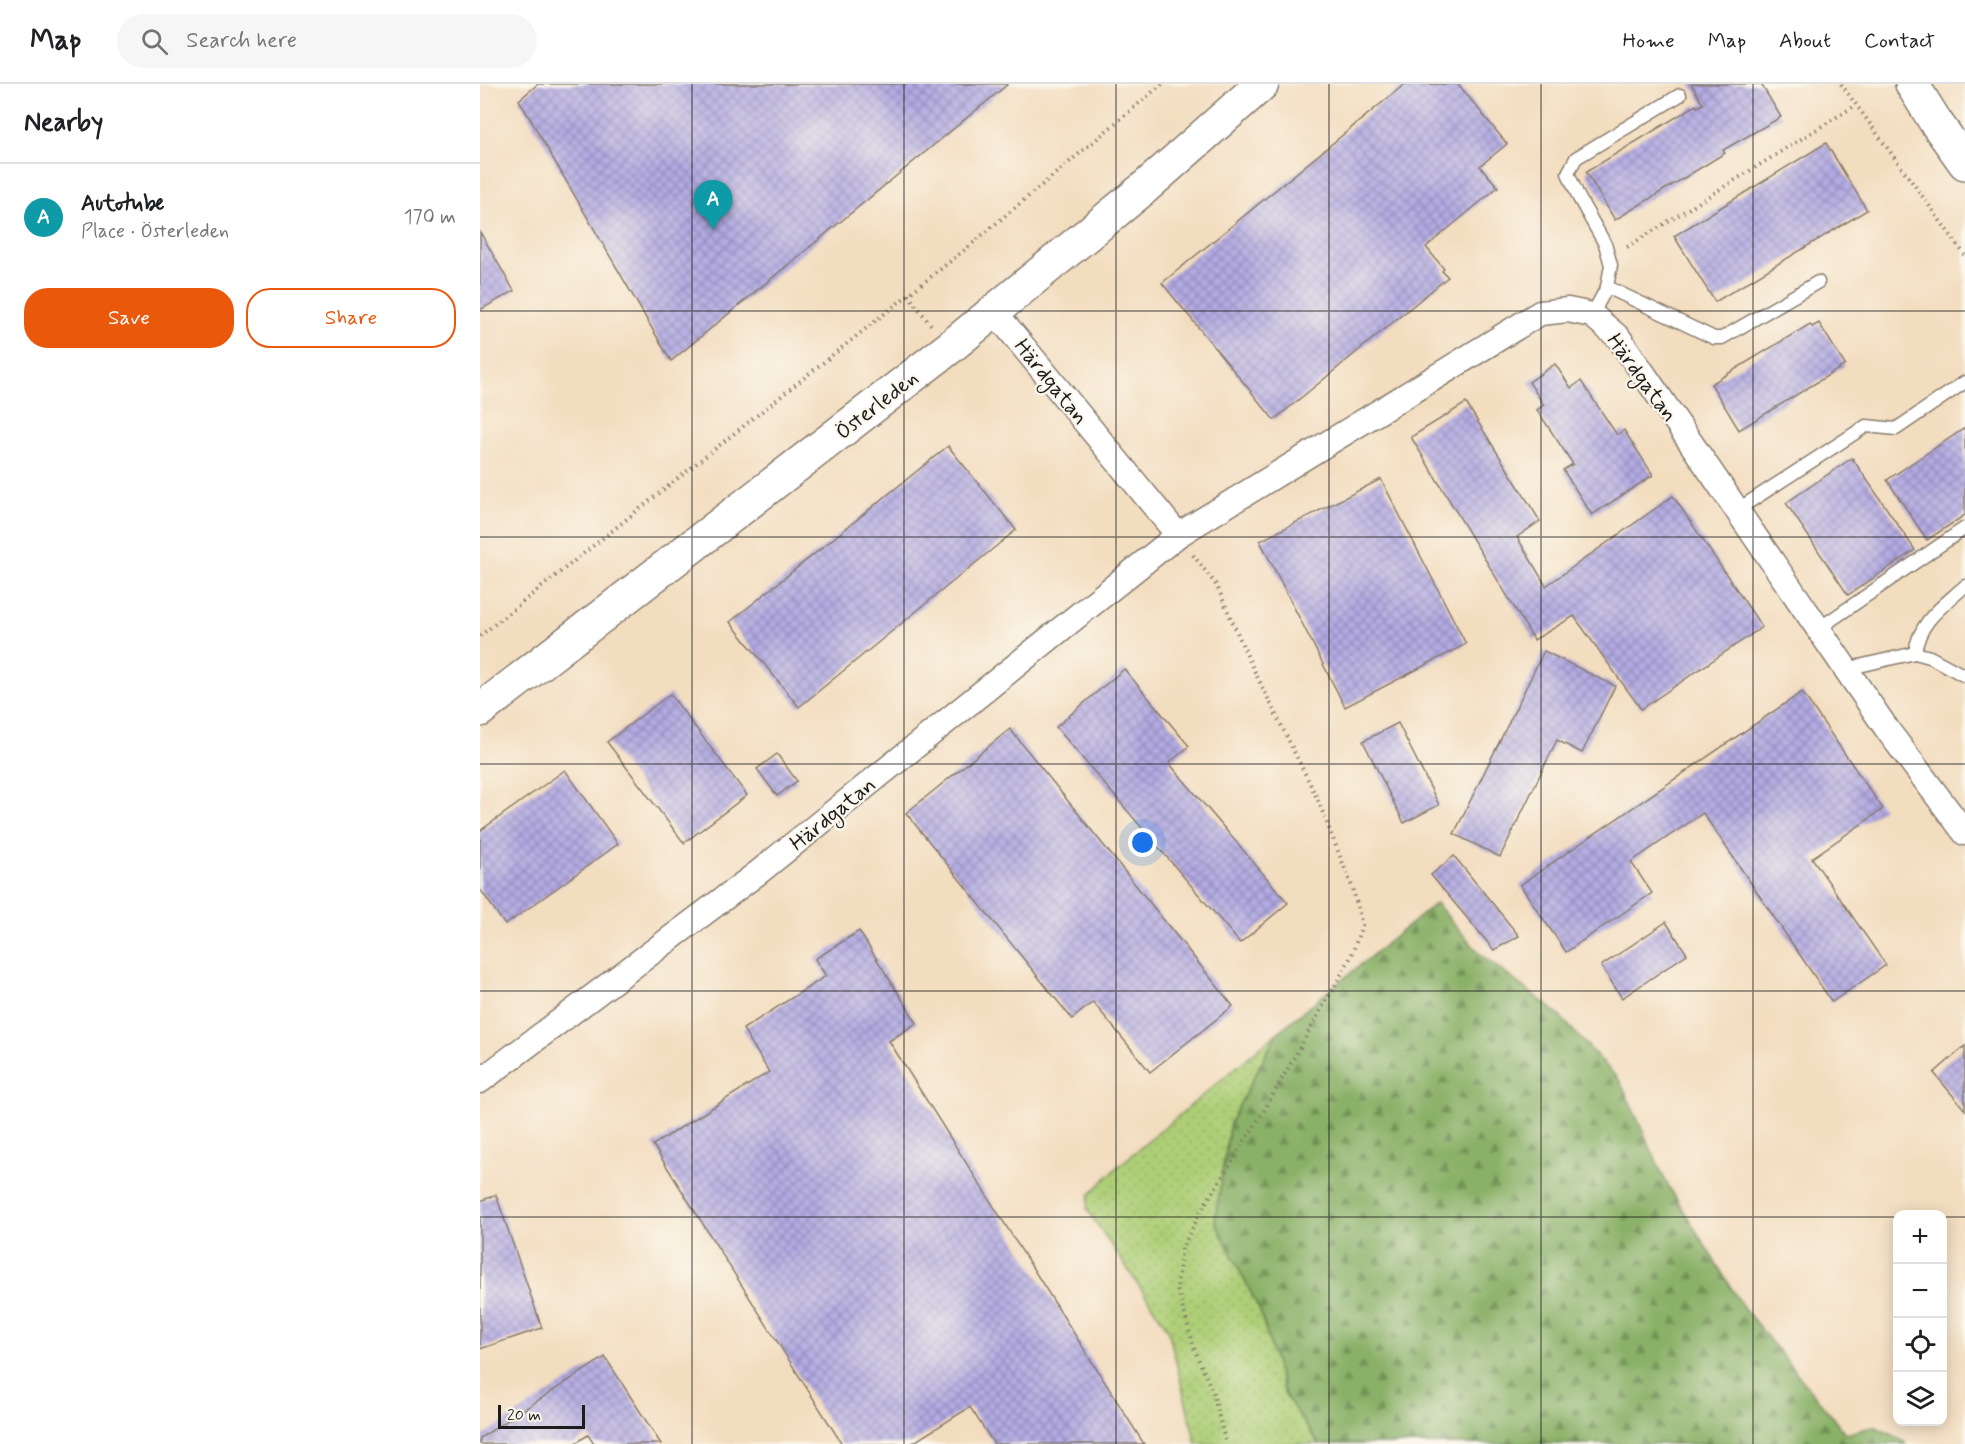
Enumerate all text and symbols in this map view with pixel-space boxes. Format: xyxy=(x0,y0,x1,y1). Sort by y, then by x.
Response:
search box xyxy=(117,14,537,68)
text: Map xyxy=(30,23,81,60)
icon: search xyxy=(138,25,171,58)
text: Search here xyxy=(186,27,297,55)
text: Home xyxy=(1623,27,1675,55)
text: Map xyxy=(1708,27,1746,55)
text: About xyxy=(1779,27,1831,55)
text: Contact xyxy=(1864,27,1935,55)
text: Nearby xyxy=(24,106,103,140)
pin: A xyxy=(694,180,732,230)
text: Autotube xyxy=(81,190,164,218)
text: A xyxy=(37,204,50,231)
text: 170 m xyxy=(404,204,456,231)
text: Place · Österleden xyxy=(81,218,229,245)
button: Save xyxy=(24,288,234,348)
button: Share xyxy=(246,288,456,348)
street label: Härdgatan xyxy=(1597,328,1683,430)
street label: Härdgatan xyxy=(1005,333,1094,433)
street label: Österleden xyxy=(830,364,924,447)
street label: Härdgatan xyxy=(784,771,884,860)
your location xyxy=(1128,828,1157,857)
map controls xyxy=(1893,1210,1947,1426)
button: + xyxy=(1893,1210,1947,1264)
button: − xyxy=(1893,1264,1947,1318)
button: locate xyxy=(1893,1318,1947,1372)
button: layers xyxy=(1893,1372,1947,1426)
scale bar xyxy=(498,1402,585,1430)
text: 20 m xyxy=(507,1405,541,1426)

